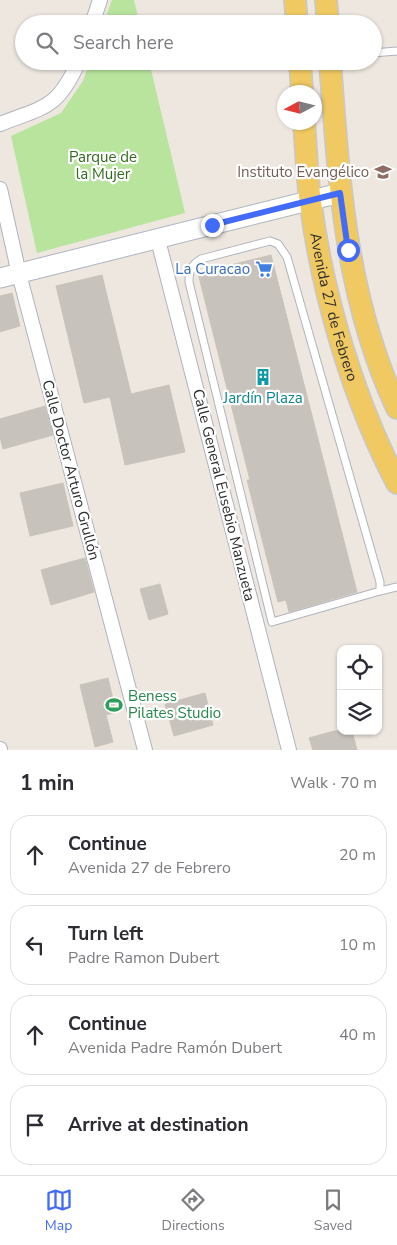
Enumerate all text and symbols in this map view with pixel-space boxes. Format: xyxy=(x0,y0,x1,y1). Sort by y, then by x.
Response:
search box xyxy=(15,15,382,70)
icon: search xyxy=(33,29,61,57)
text: Search here xyxy=(73,30,174,56)
north arrow xyxy=(277,85,322,130)
park label: Parque de la Mujer xyxy=(69,147,137,184)
place label: Instituto Evangélico xyxy=(237,162,369,182)
school or university icon: Instituto Evangélico xyxy=(373,162,393,182)
route end xyxy=(201,214,224,237)
street label: Avenida 27 de Febrero xyxy=(305,231,363,384)
route start xyxy=(337,239,360,262)
place label: La Curacao xyxy=(175,259,250,279)
supermarket icon: La Curacao xyxy=(254,259,274,279)
building icon: Jardín Plaza xyxy=(253,367,273,387)
street label: Calle Doctor Arturo Grullón xyxy=(37,378,105,562)
street label: Calle General Eusebio Manzueta xyxy=(188,387,260,603)
place label: Jardín Plaza xyxy=(222,388,303,408)
map controls xyxy=(337,645,382,735)
button: locate xyxy=(337,645,382,690)
place label: Beness Pilates Studio xyxy=(128,686,221,723)
button: layers xyxy=(337,690,382,735)
sports icon: Beness Pilates Studio xyxy=(104,695,124,715)
text: 1 min xyxy=(20,769,74,797)
text: Walk · 70 m xyxy=(290,772,377,794)
text: Continue xyxy=(68,831,147,857)
icon: ahead xyxy=(21,841,49,869)
text: 20 m xyxy=(339,844,376,866)
text: Avenida 27 de Febrero xyxy=(68,857,231,879)
text: Turn left xyxy=(68,921,143,947)
icon: left xyxy=(21,931,49,959)
text: 10 m xyxy=(339,934,376,956)
text: Padre Ramon Dubert xyxy=(68,947,219,969)
text: Continue xyxy=(68,1011,147,1037)
icon: ahead xyxy=(21,1021,49,1049)
text: 40 m xyxy=(339,1024,376,1046)
text: Avenida Padre Ramón Dubert xyxy=(68,1037,282,1059)
icon: arrive xyxy=(21,1111,49,1139)
text: Arrive at destination xyxy=(68,1112,249,1138)
tab: Map xyxy=(45,1186,73,1235)
tab: Directions xyxy=(162,1186,225,1235)
tab: Saved xyxy=(314,1186,352,1235)

